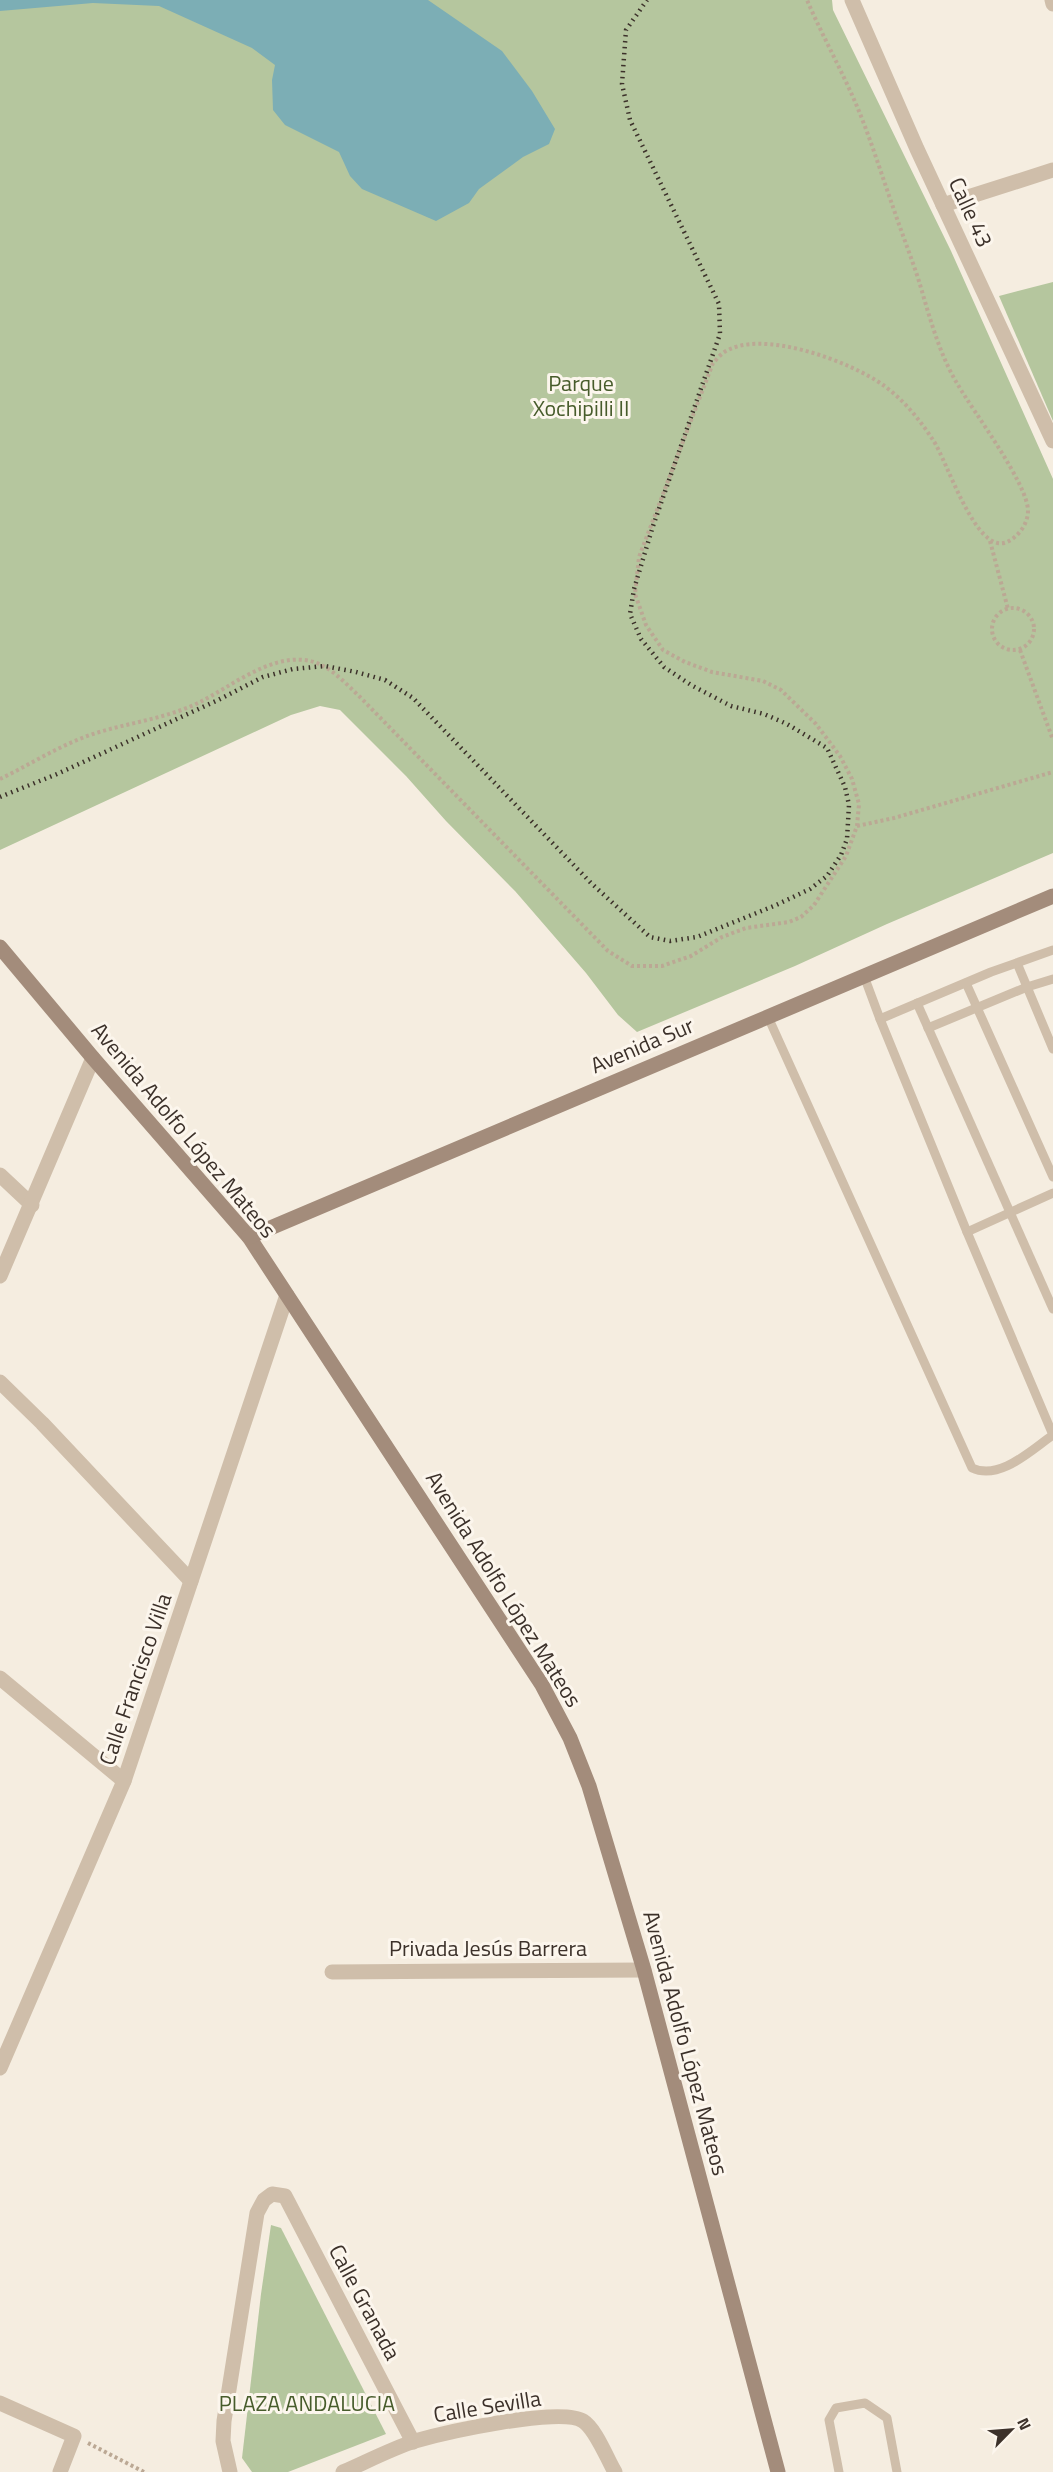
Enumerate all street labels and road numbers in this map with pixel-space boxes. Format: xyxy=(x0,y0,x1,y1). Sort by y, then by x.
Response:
street label: Calle 43 xyxy=(940,171,1002,253)
street label: Avenida Sur xyxy=(585,1008,699,1082)
street label: Avenida Adolfo López Mateos xyxy=(83,1015,285,1245)
street label: Avenida Adolfo López Mateos xyxy=(417,1464,591,1714)
street label: Calle Francisco Villa xyxy=(90,1588,180,1770)
street label: Avenida Adolfo López Mateos xyxy=(634,1907,738,2179)
street label: Privada Jesús Barrera xyxy=(389,1931,587,1965)
street label: Calle Granada xyxy=(320,2238,410,2366)
street label: Calle Sevilla xyxy=(431,2381,543,2431)

